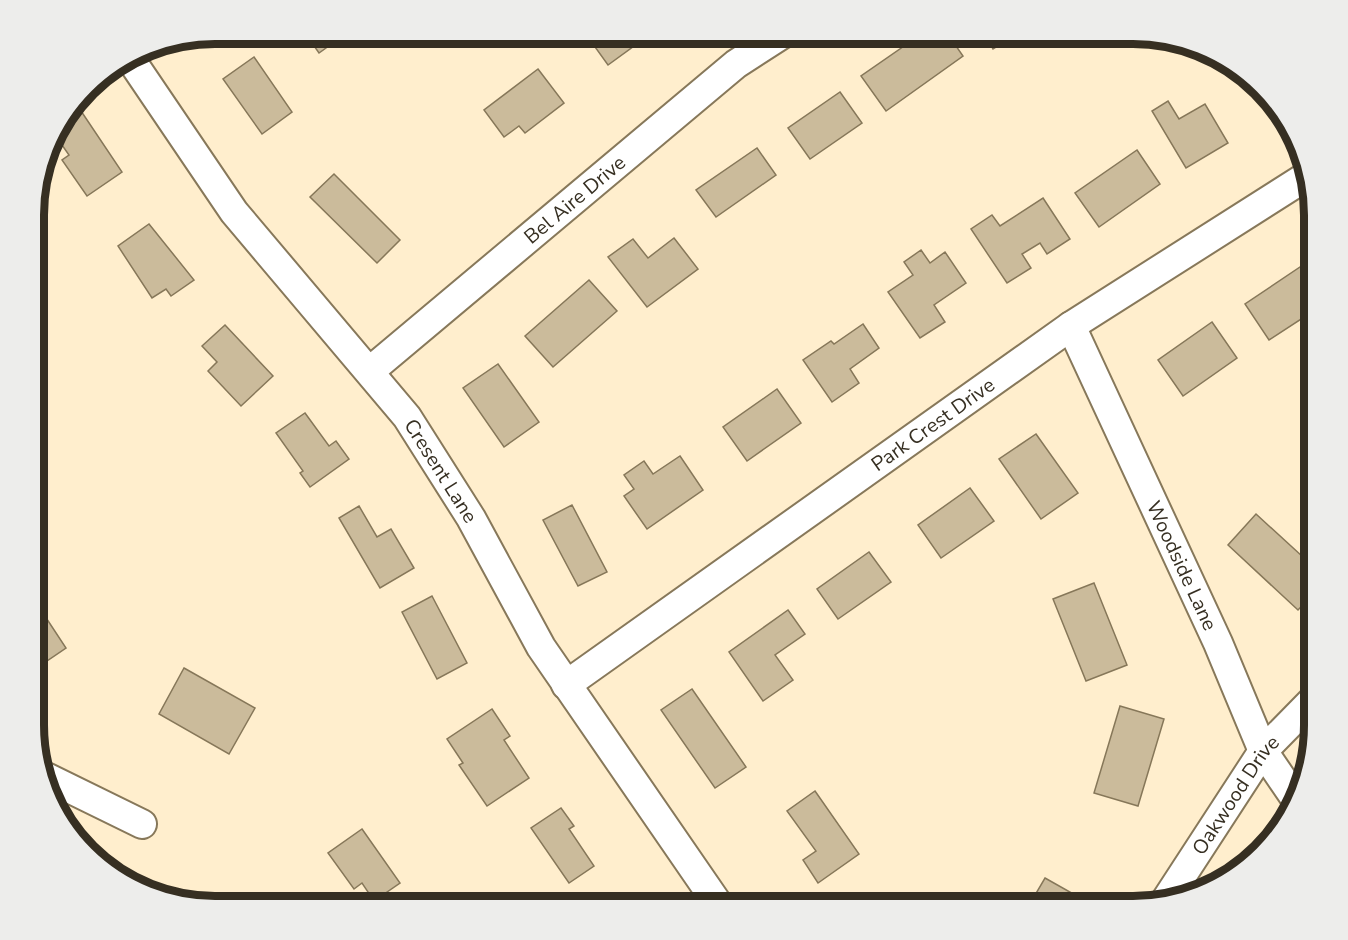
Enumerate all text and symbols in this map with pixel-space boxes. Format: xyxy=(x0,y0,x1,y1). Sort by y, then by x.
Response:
street label: Bel Aire Drive xyxy=(518,149,631,250)
street label: Park Crest Drive xyxy=(866,371,1000,477)
street label: Cresent Lane xyxy=(398,413,484,528)
street label: Woodside Lane xyxy=(1140,496,1224,635)
street label: Oakwood Drive xyxy=(1186,729,1285,860)

